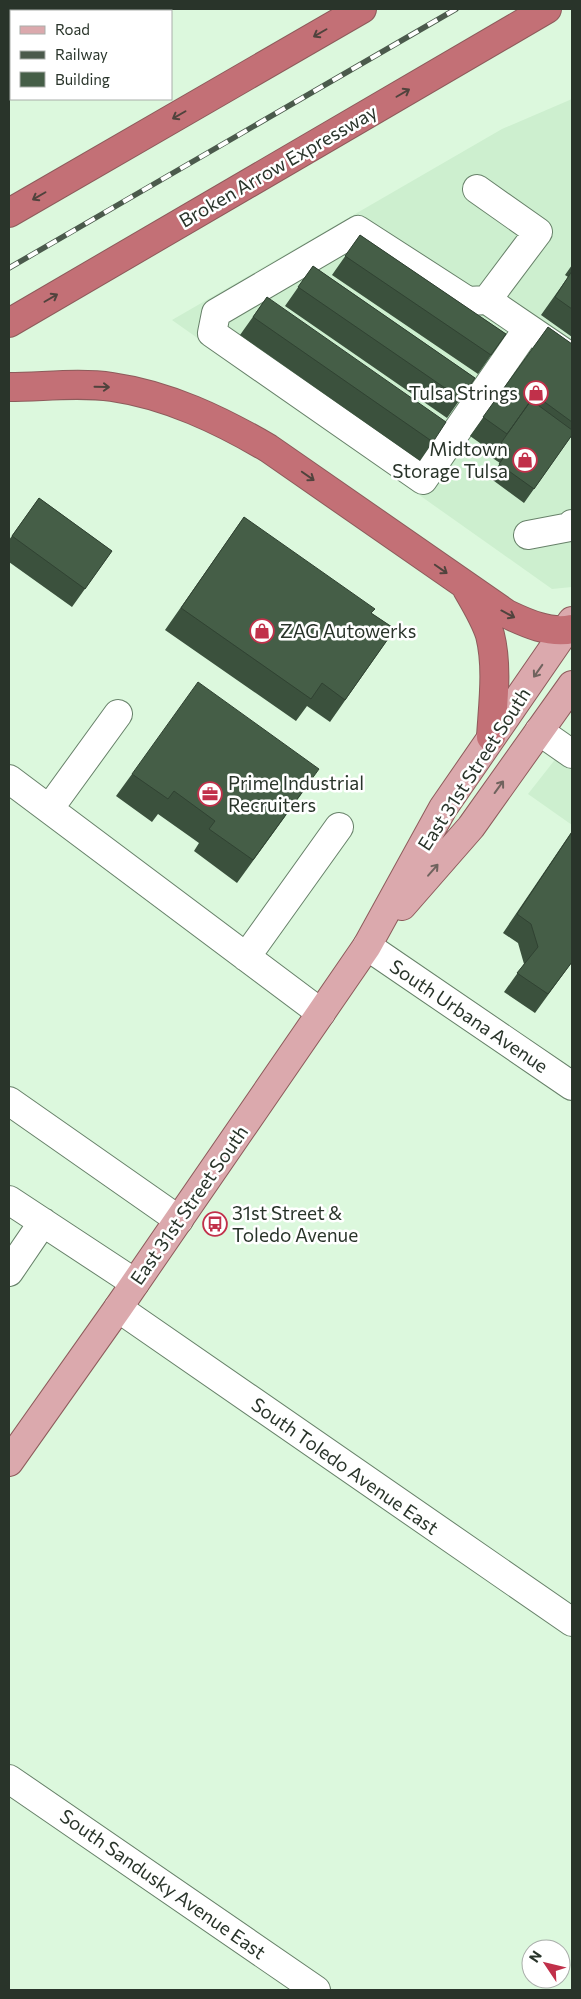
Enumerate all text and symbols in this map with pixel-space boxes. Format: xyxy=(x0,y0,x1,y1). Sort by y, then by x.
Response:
legend xyxy=(10,10,172,100)
text: Road xyxy=(55,20,90,38)
one-way arrow xyxy=(313,29,328,39)
text: Railway xyxy=(55,45,108,63)
text: Building xyxy=(55,70,110,88)
one-way arrow xyxy=(395,88,410,98)
street label: Broken Arrow Expressway xyxy=(175,99,381,232)
one-way arrow xyxy=(173,110,187,120)
one-way arrow xyxy=(31,191,46,201)
one-way arrow xyxy=(43,293,57,303)
shop icon: Tulsa Strings xyxy=(523,380,549,406)
place label: Tulsa Strings xyxy=(409,381,518,404)
one-way arrow xyxy=(93,382,109,392)
place label: Midtown Storage Tulsa xyxy=(392,437,508,482)
shop icon: Midtown Storage Tulsa xyxy=(512,447,538,473)
one-way arrow xyxy=(301,471,315,481)
one-way arrow xyxy=(434,564,447,575)
one-way arrow xyxy=(500,610,515,619)
shop icon: ZAG Autowerks xyxy=(249,618,275,644)
place label: ZAG Autowerks xyxy=(280,619,417,642)
one-way arrow xyxy=(533,664,543,678)
street label: East 31st Street South xyxy=(412,683,535,854)
place label: Prime Industrial Recruiters xyxy=(228,771,364,816)
office icon: Prime Industrial Recruiters xyxy=(197,781,223,807)
one-way arrow xyxy=(494,781,504,795)
one-way arrow xyxy=(428,864,439,877)
street label: South Urbana Avenue xyxy=(386,954,553,1077)
street label: East 31st Street South xyxy=(125,1121,252,1289)
place label: 31st Street & Toledo Avenue xyxy=(232,1201,358,1246)
bus stop icon: 31st Street & Toledo Avenue xyxy=(202,1211,228,1237)
street label: South Toledo Avenue East xyxy=(247,1392,443,1539)
street label: South Sandusky Avenue East xyxy=(56,1804,271,1964)
north arrow xyxy=(521,1939,571,1989)
text: N xyxy=(525,1947,545,1965)

